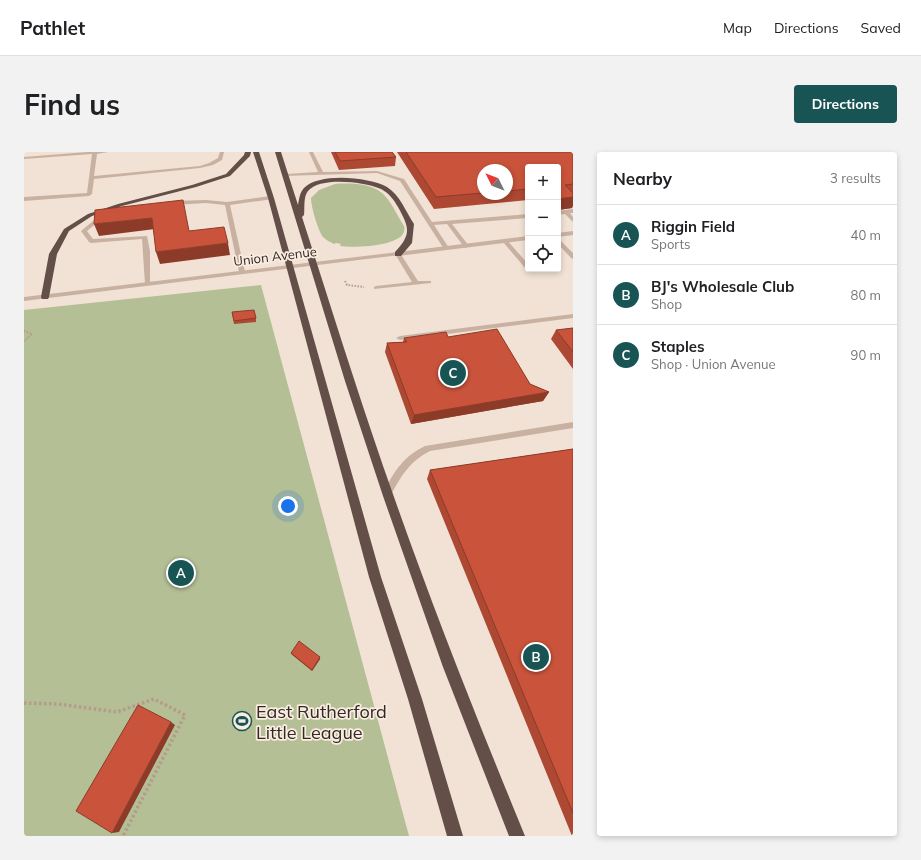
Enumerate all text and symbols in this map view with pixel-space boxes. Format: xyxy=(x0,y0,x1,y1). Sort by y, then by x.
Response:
text: Pathlet xyxy=(20,16,85,40)
text: Map xyxy=(723,19,752,37)
text: Directions xyxy=(774,19,839,37)
text: Saved xyxy=(861,19,901,37)
button: Directions xyxy=(794,85,897,123)
text: Find us xyxy=(24,87,120,122)
north arrow xyxy=(477,164,513,200)
map controls xyxy=(525,164,561,272)
button: + xyxy=(525,164,561,200)
text: Nearby xyxy=(613,168,672,189)
text: 3 results xyxy=(830,170,881,186)
button: − xyxy=(525,200,561,236)
text: Riggin Field xyxy=(651,217,735,236)
text: A xyxy=(621,227,631,243)
text: 40 m xyxy=(851,227,881,243)
button: locate xyxy=(525,236,561,272)
text: Sports xyxy=(651,236,690,252)
street label: Union Avenue xyxy=(232,243,318,269)
text: BJ's Wholesale Club xyxy=(651,277,794,296)
text: B xyxy=(622,287,630,303)
text: 80 m xyxy=(851,287,881,303)
text: Shop xyxy=(651,296,682,312)
text: Staples xyxy=(651,337,705,356)
text: C xyxy=(622,347,630,363)
text: 90 m xyxy=(851,347,881,363)
text: Shop · Union Avenue xyxy=(651,356,776,372)
pin: C xyxy=(440,358,466,388)
your location xyxy=(278,496,298,516)
pin: A xyxy=(168,558,194,588)
pin: B xyxy=(523,642,549,672)
place label: East Rutherford Little League xyxy=(256,700,387,744)
sports icon: East Rutherford Little League xyxy=(231,710,253,732)

